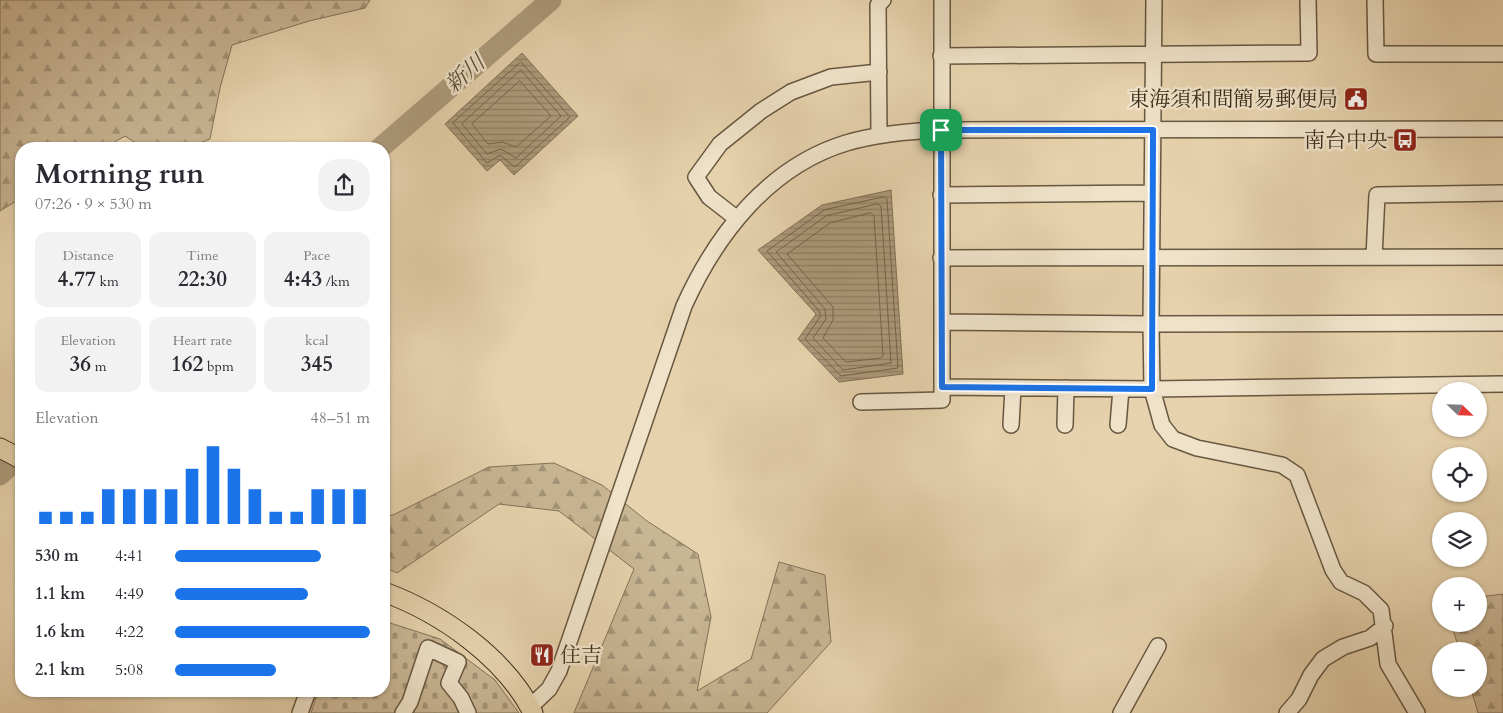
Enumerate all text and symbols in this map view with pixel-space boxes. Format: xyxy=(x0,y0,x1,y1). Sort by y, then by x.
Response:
water label: 新川 xyxy=(439,47,493,100)
place label: 東海須和間簡易郵便局 xyxy=(1128,85,1338,114)
public building icon: 東海須和間簡易郵便局 xyxy=(1343,86,1369,112)
pin xyxy=(920,109,962,151)
icon: arrive xyxy=(927,116,955,144)
place label: 南台中央 xyxy=(1304,126,1388,155)
bus stop icon: 南台中央 xyxy=(1392,127,1418,153)
text: Morning run xyxy=(35,155,204,193)
button: share xyxy=(318,159,370,211)
text: 07:26 · 9 × 530 m xyxy=(35,193,152,215)
text: Distance xyxy=(63,246,114,265)
text: Time xyxy=(186,246,219,265)
text: Pace xyxy=(303,246,330,265)
text: 4.77 xyxy=(57,265,96,294)
text: 22:30 xyxy=(178,265,227,294)
text: 4:43 xyxy=(284,265,322,294)
text: km xyxy=(96,272,119,291)
text: /km xyxy=(322,272,350,291)
text: Elevation xyxy=(60,331,116,350)
text: Heart rate xyxy=(173,331,232,350)
text: kcal xyxy=(305,331,329,350)
text: 36 xyxy=(70,350,91,379)
text: 162 xyxy=(171,350,203,379)
text: 345 xyxy=(301,350,333,379)
text: m xyxy=(91,357,107,376)
text: bpm xyxy=(203,357,234,376)
north arrow xyxy=(1432,382,1488,438)
map controls xyxy=(1432,382,1487,697)
text: Elevation xyxy=(35,407,99,429)
text: 48–51 m xyxy=(311,407,370,429)
button: locate xyxy=(1432,447,1487,502)
button: layers xyxy=(1432,512,1487,567)
text: 530 m xyxy=(35,545,79,567)
text: 4:41 xyxy=(115,545,144,567)
button: + xyxy=(1432,577,1487,632)
text: 1.1 km xyxy=(35,583,85,605)
text: 4:49 xyxy=(115,583,144,605)
text: 1.6 km xyxy=(35,621,85,643)
text: 4:22 xyxy=(115,621,144,643)
place label: 住吉 xyxy=(560,641,602,670)
restaurant icon: 住吉 xyxy=(529,642,555,668)
button: − xyxy=(1432,642,1487,697)
text: 2.1 km xyxy=(35,659,85,681)
text: 5:08 xyxy=(115,659,144,681)

